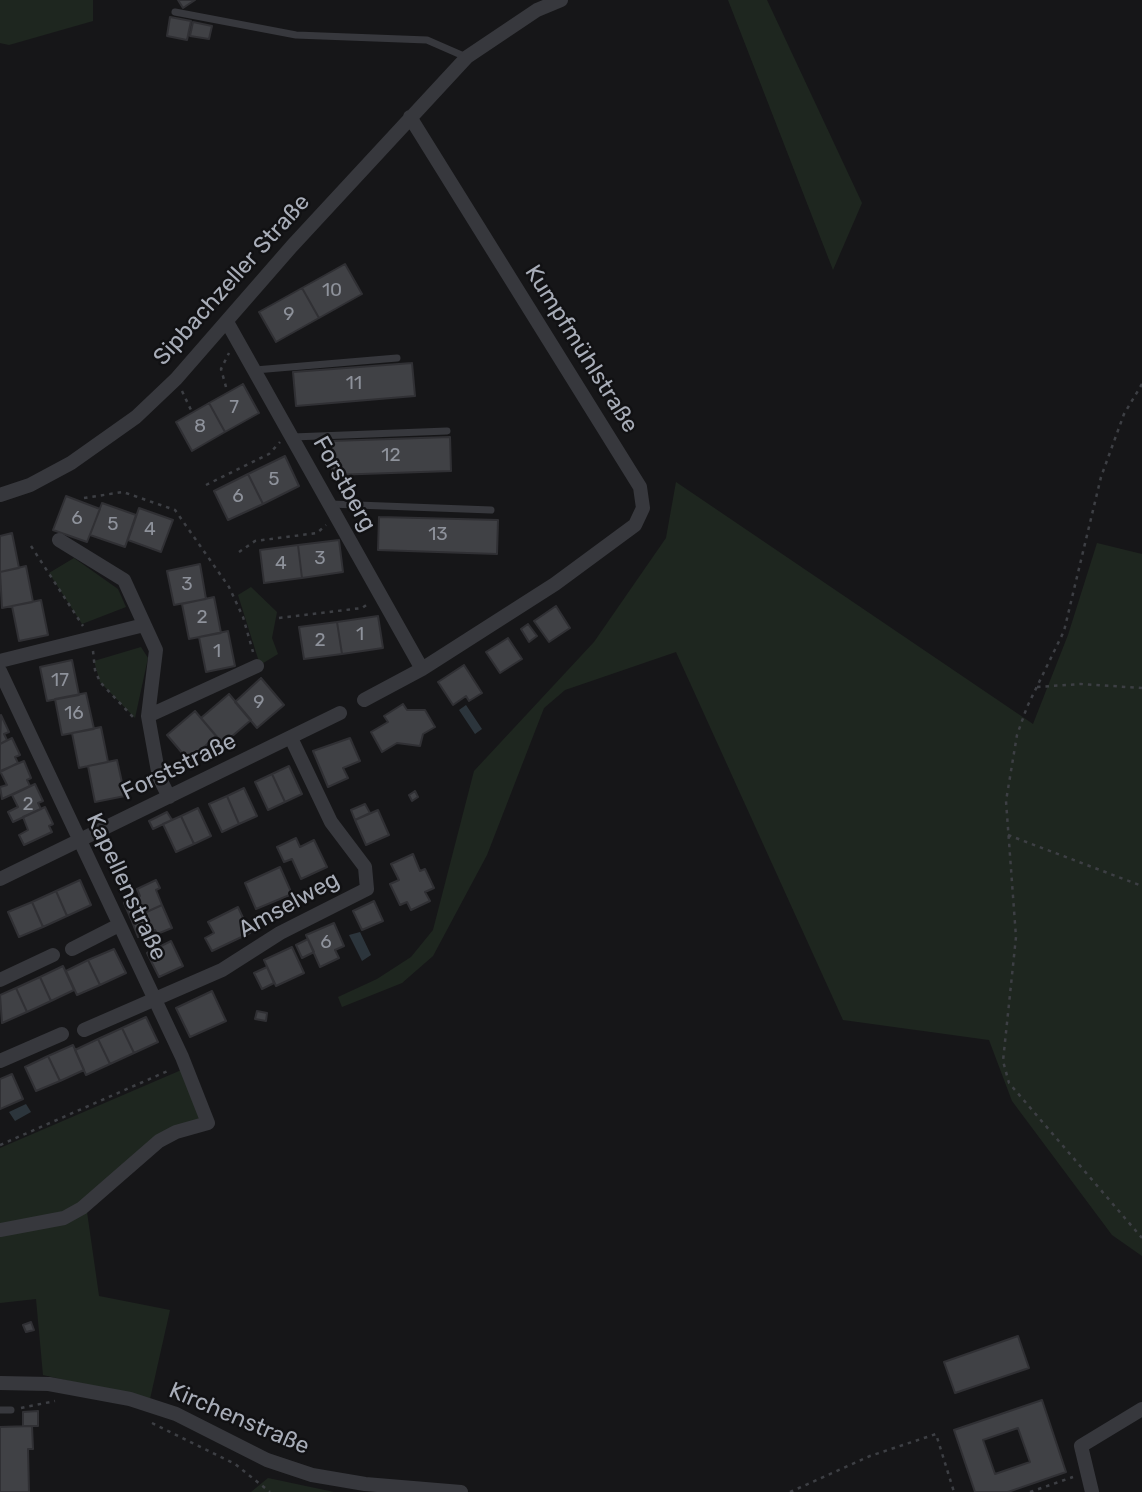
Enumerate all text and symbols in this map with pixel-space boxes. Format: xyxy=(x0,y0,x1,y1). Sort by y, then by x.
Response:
street label: Sipbachzeller Straße xyxy=(148,189,316,371)
street label: Kumpfmühlstraße xyxy=(518,260,644,438)
house number: 10 xyxy=(322,280,342,302)
house number: 9 xyxy=(283,304,295,326)
house number: 11 xyxy=(346,373,362,395)
house number: 7 xyxy=(229,397,239,419)
house number: 8 xyxy=(194,416,206,438)
street label: Forstberg xyxy=(307,432,381,536)
house number: 12 xyxy=(381,445,401,467)
house number: 5 xyxy=(268,469,280,491)
house number: 6 xyxy=(232,486,244,508)
house number: 6 xyxy=(71,508,83,530)
house number: 5 xyxy=(107,514,119,536)
house number: 4 xyxy=(144,519,156,541)
house number: 13 xyxy=(428,524,448,546)
house number: 3 xyxy=(314,548,326,570)
house number: 4 xyxy=(275,553,287,575)
house number: 3 xyxy=(181,574,193,596)
house number: 2 xyxy=(196,607,208,629)
house number: 1 xyxy=(356,624,364,646)
house number: 2 xyxy=(314,630,326,652)
house number: 1 xyxy=(213,641,221,663)
house number: 17 xyxy=(51,670,69,692)
house number: 9 xyxy=(253,692,265,714)
house number: 16 xyxy=(64,703,84,725)
street label: Forststraße xyxy=(117,727,241,807)
house number: 2 xyxy=(22,794,34,816)
street label: Kapellenstraße xyxy=(80,809,172,965)
street label: Amselweg xyxy=(234,866,344,944)
house number: 6 xyxy=(320,932,332,954)
street label: Kirchenstraße xyxy=(165,1377,313,1461)

